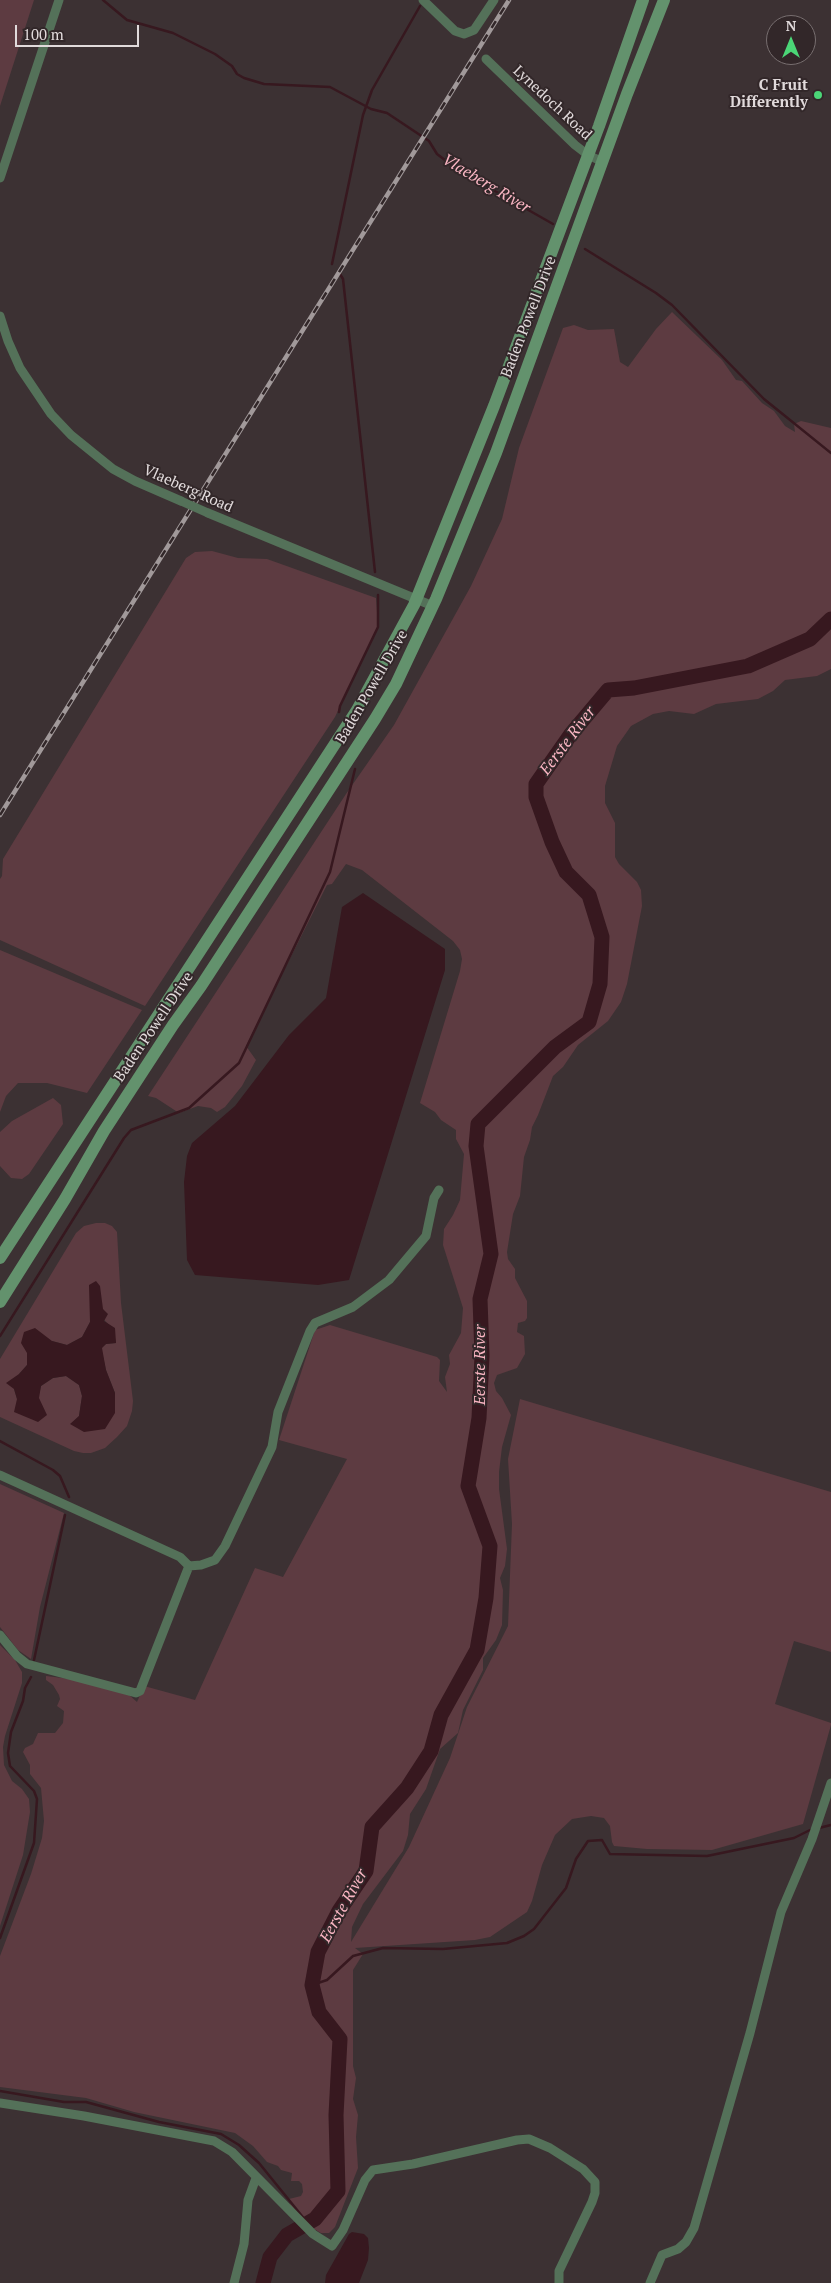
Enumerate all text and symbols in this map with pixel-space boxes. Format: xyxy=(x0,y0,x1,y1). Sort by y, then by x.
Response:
scale bar xyxy=(18,15,141,47)
north arrow xyxy=(766,15,816,65)
text: N xyxy=(786,16,796,35)
text: 100 m xyxy=(23,24,64,44)
street label: Lynedoch Road xyxy=(509,62,595,144)
place label: C Fruit Differently xyxy=(730,77,808,112)
marker: C Fruit Differently xyxy=(812,89,824,101)
water label: Vlaeberg River xyxy=(438,150,534,218)
street label: Baden Powell Drive xyxy=(498,254,560,380)
street label: Vlaeberg Road xyxy=(140,461,236,517)
street label: Baden Powell Drive xyxy=(332,627,412,747)
water label: Eerste River xyxy=(536,703,600,779)
street label: Baden Powell Drive xyxy=(111,969,197,1085)
water label: Eerste River xyxy=(470,1325,490,1405)
water label: Eerste River xyxy=(316,1866,372,1946)

